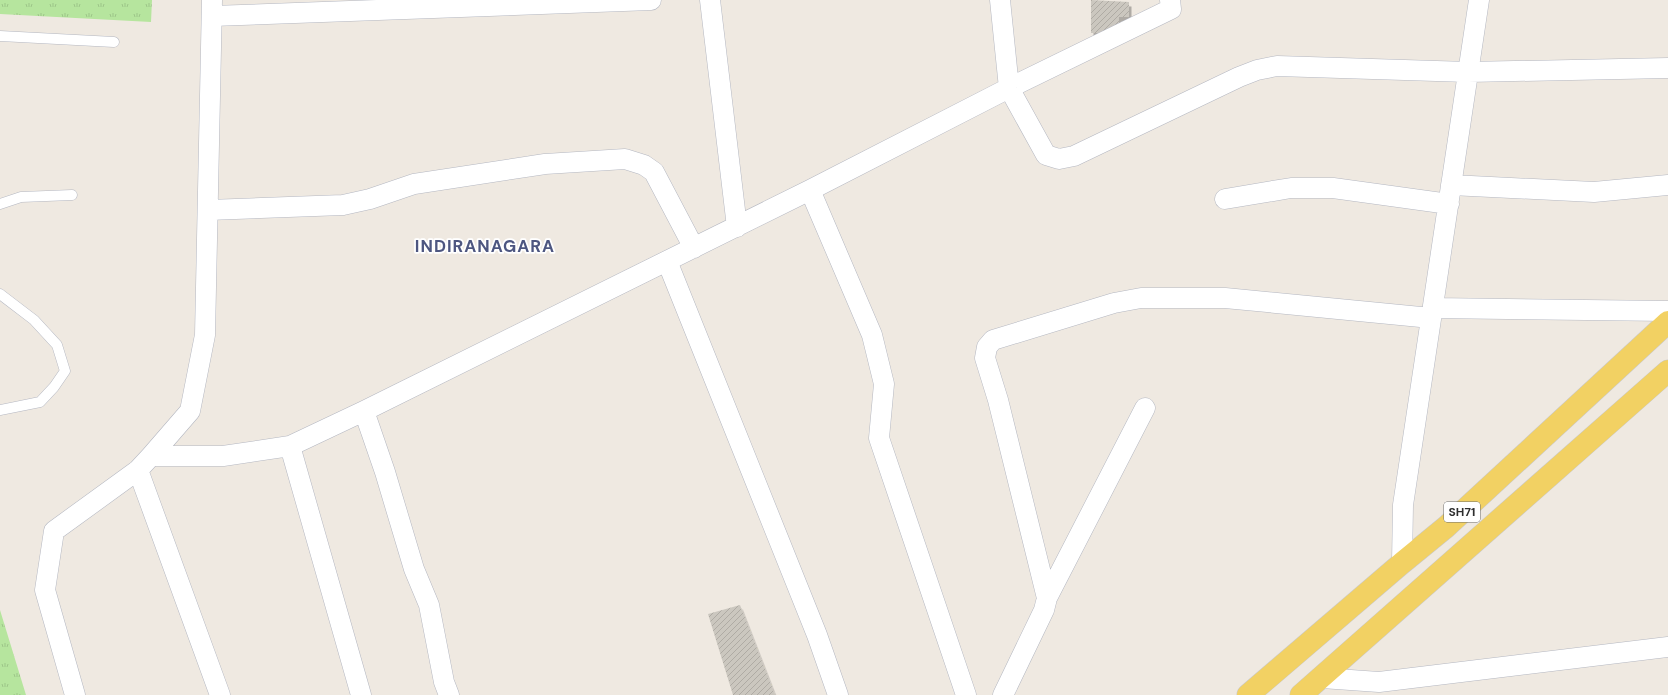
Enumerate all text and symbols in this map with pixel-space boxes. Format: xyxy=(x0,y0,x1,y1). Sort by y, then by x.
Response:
district label: INDIRANAGARA xyxy=(415,235,555,257)
road number: SH71 xyxy=(1444,502,1480,522)

